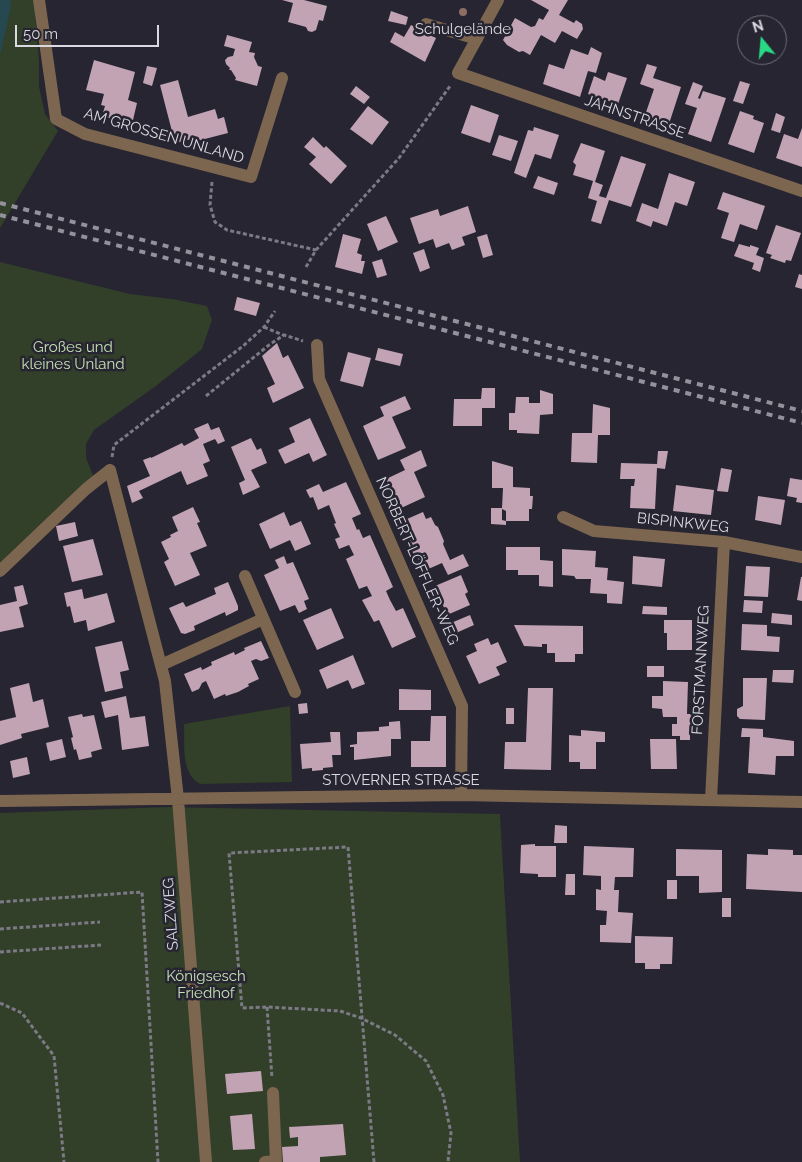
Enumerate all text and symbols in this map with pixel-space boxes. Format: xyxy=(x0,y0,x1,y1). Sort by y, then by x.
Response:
marker: Schulgelände xyxy=(457,6,469,18)
scale bar xyxy=(18,15,161,47)
north arrow xyxy=(737,15,787,65)
text: N xyxy=(750,17,765,36)
place label: Schulgelände xyxy=(415,20,511,38)
text: 50 m xyxy=(23,25,58,43)
street label: JAHNSTRASSE xyxy=(582,91,688,143)
street label: AM GROSSEN UNLAND xyxy=(82,105,246,167)
park label: Großes und kleines Unland xyxy=(21,338,125,373)
street label: NORBERT-LÖFFLER-WEG xyxy=(372,474,462,648)
street label: BISPINKWEG xyxy=(636,509,730,537)
street label: FORSTMANNWEG xyxy=(689,605,713,735)
street label: STOVERNER STRASSE xyxy=(322,771,480,789)
street label: SALZWEG xyxy=(159,877,183,951)
park label: Königsesch Friedhof xyxy=(166,967,246,1002)

